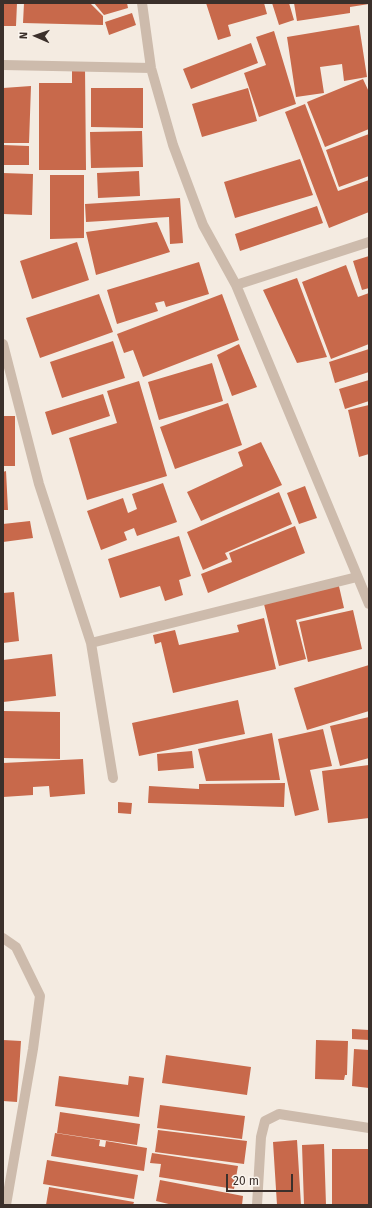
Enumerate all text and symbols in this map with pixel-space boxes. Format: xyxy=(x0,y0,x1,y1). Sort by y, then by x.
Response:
north arrow xyxy=(16,16,56,56)
text: N xyxy=(17,32,30,39)
scale bar xyxy=(228,1166,295,1192)
text: 20 m xyxy=(233,1174,259,1188)

